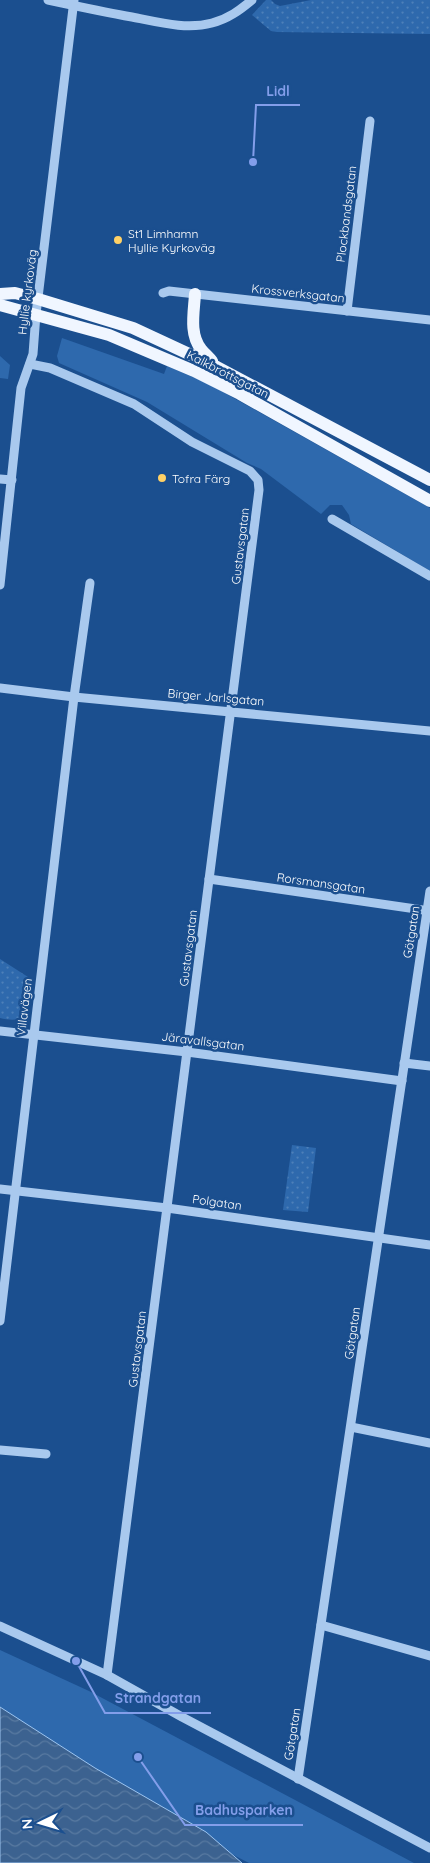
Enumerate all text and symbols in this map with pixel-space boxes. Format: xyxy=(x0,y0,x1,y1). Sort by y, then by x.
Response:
callout: Lidl xyxy=(256,76,300,105)
text: Lidl xyxy=(266,82,290,100)
street label: Plockbandsgatan xyxy=(333,165,359,263)
place label: St1 Limhamn Hyllie Kyrkoväg xyxy=(128,226,215,255)
marker: St1 Limhamn Hyllie Kyrkoväg xyxy=(112,234,124,246)
street label: Hyllie kyrkoväg xyxy=(14,248,40,336)
street label: Krossverksgatan xyxy=(251,281,345,305)
street label: Kalkbrottsgatan xyxy=(184,347,272,401)
place label: Tofra Färg xyxy=(172,471,230,486)
marker: Tofra Färg xyxy=(156,472,168,484)
street label: Gustavsgatan xyxy=(228,507,252,585)
street label: Birger Jarlsgatan xyxy=(167,685,265,709)
street label: Rorsmansgatan xyxy=(276,869,366,897)
street label: Götgatan xyxy=(399,905,423,959)
street label: Gustavsgatan xyxy=(176,909,200,987)
street label: Villavägen xyxy=(13,977,35,1037)
street label: Järavallsgatan xyxy=(161,1028,245,1054)
street label: Polgatan xyxy=(191,1191,243,1213)
street label: Götgatan xyxy=(341,1306,363,1360)
street label: Gustavsgatan xyxy=(125,1310,149,1388)
callout: Strandgatan xyxy=(105,1684,211,1713)
text: Strandgatan xyxy=(115,1689,201,1707)
street label: Götgatan xyxy=(280,1707,304,1761)
callout: Badhusparken xyxy=(185,1796,303,1825)
north arrow xyxy=(15,1798,65,1848)
text: Badhusparken xyxy=(195,1801,293,1819)
text: N xyxy=(18,1818,36,1830)

